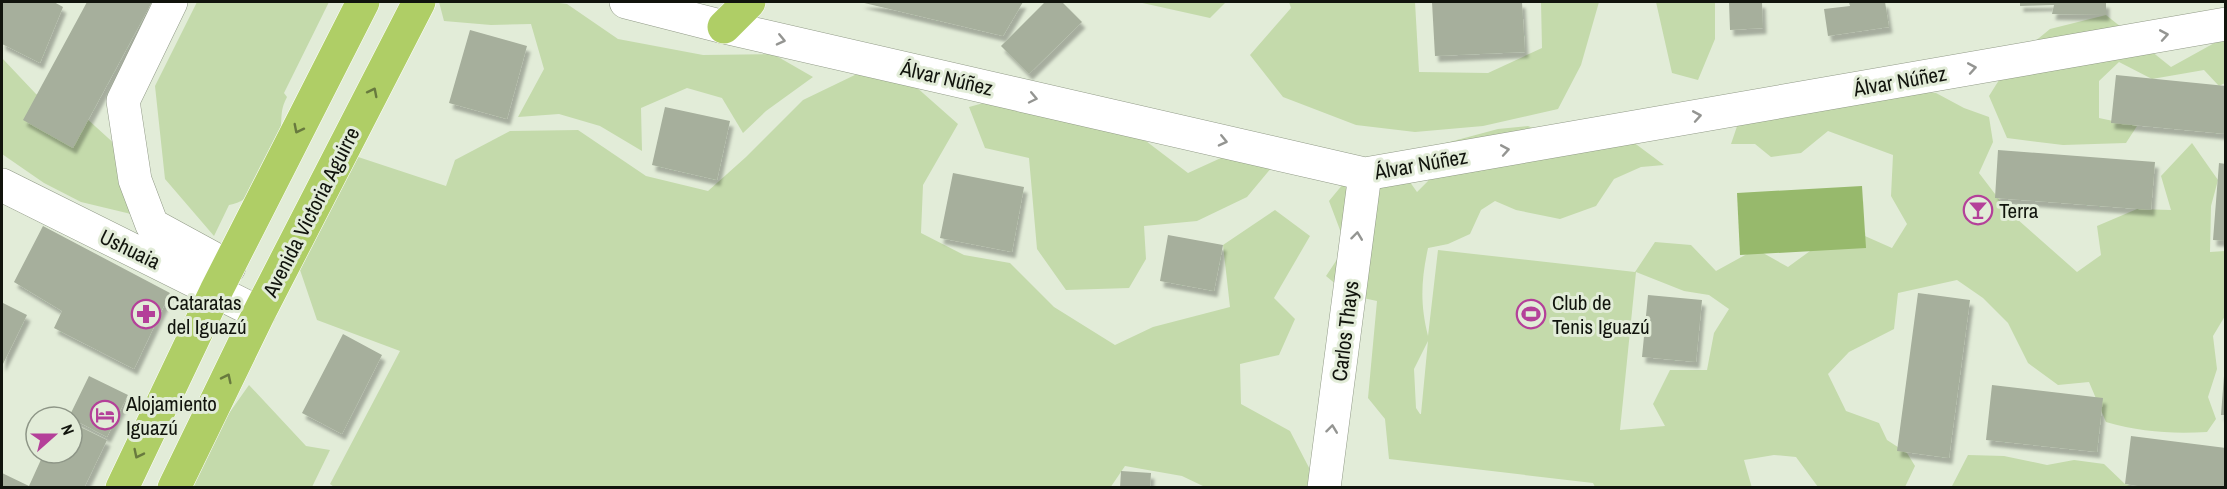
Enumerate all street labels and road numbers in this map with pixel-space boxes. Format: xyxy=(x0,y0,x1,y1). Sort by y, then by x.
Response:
street label: Álvar Núñez xyxy=(897,53,996,103)
street label: Álvar Núñez xyxy=(1850,59,1949,104)
street label: Avenida Victoria Aguirre xyxy=(255,122,366,303)
street label: Álvar Núñez xyxy=(1371,142,1470,187)
street label: Ushuaia xyxy=(95,222,166,276)
street label: Carlos Thays xyxy=(1324,279,1366,383)

